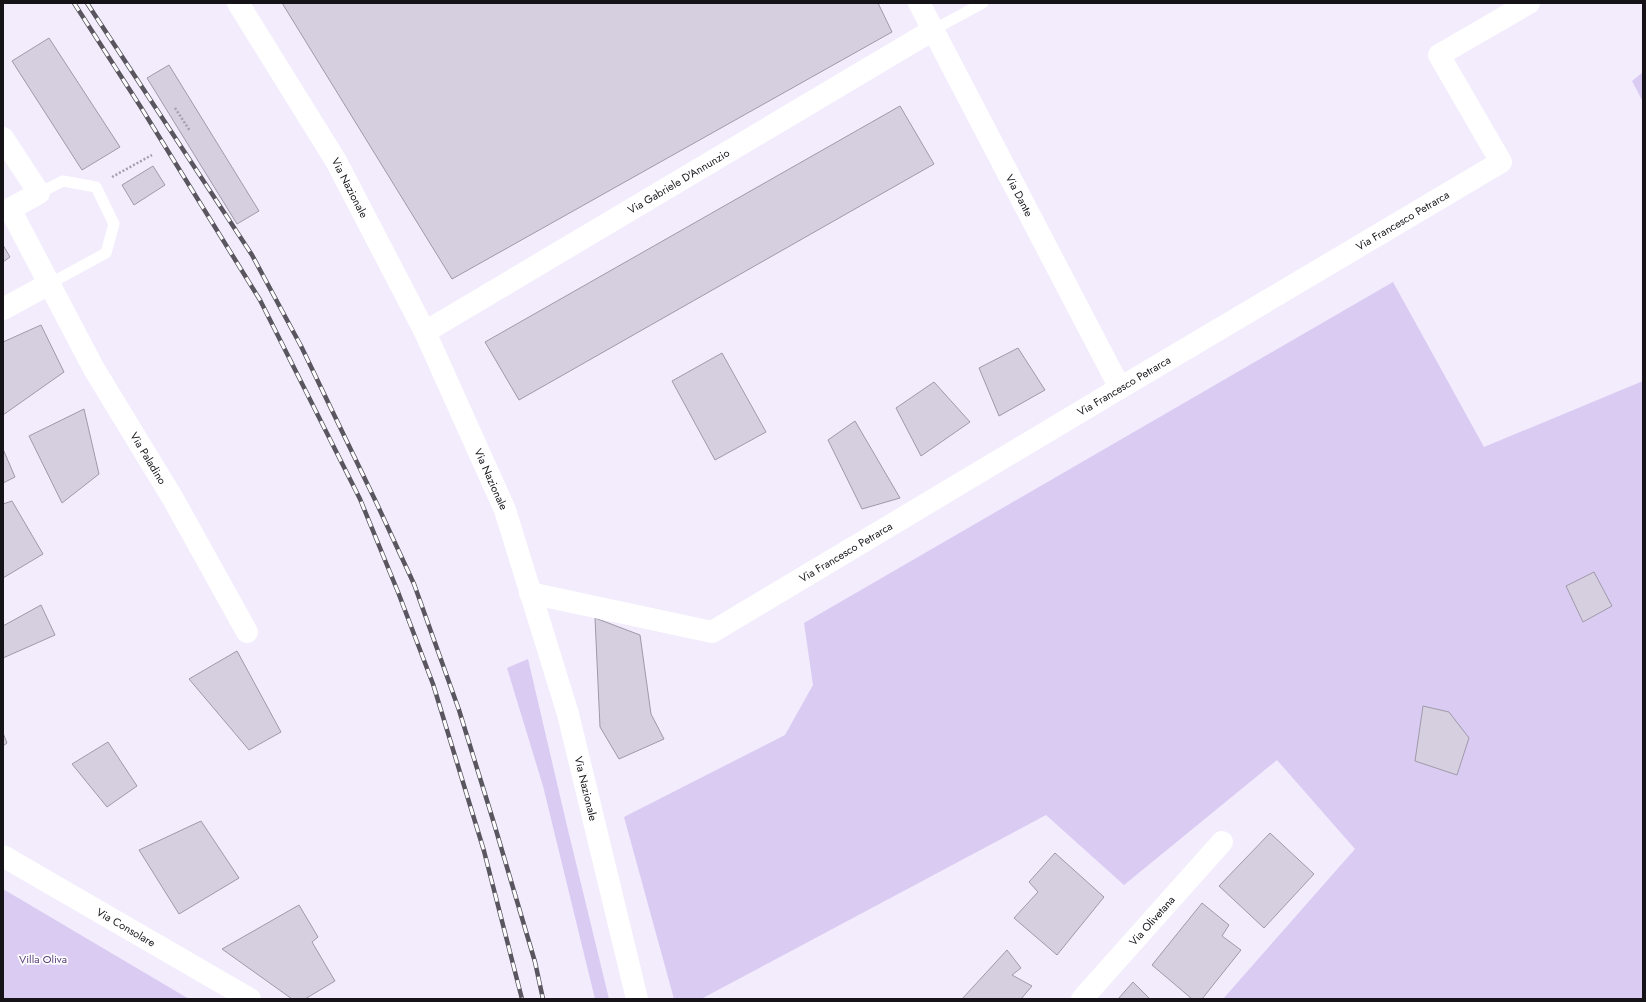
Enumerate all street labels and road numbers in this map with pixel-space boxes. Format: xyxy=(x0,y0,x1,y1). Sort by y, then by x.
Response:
street label: Via Gabriele D'Annunzio xyxy=(625,145,733,218)
street label: Via Nazionale xyxy=(328,155,372,221)
street label: Via Dante xyxy=(1002,171,1037,220)
street label: Via Francesco Petrarca xyxy=(1353,186,1452,254)
street label: Via Francesco Petrarca xyxy=(1074,352,1174,420)
street label: Via Paladino xyxy=(126,429,170,487)
street label: Via Nazionale xyxy=(470,446,512,513)
street label: Via Francesco Petrarca xyxy=(796,518,895,586)
street label: Via Nazionale xyxy=(571,755,602,823)
street label: Via Olivetana xyxy=(1125,892,1179,949)
street label: Via Consolare xyxy=(93,904,159,951)

